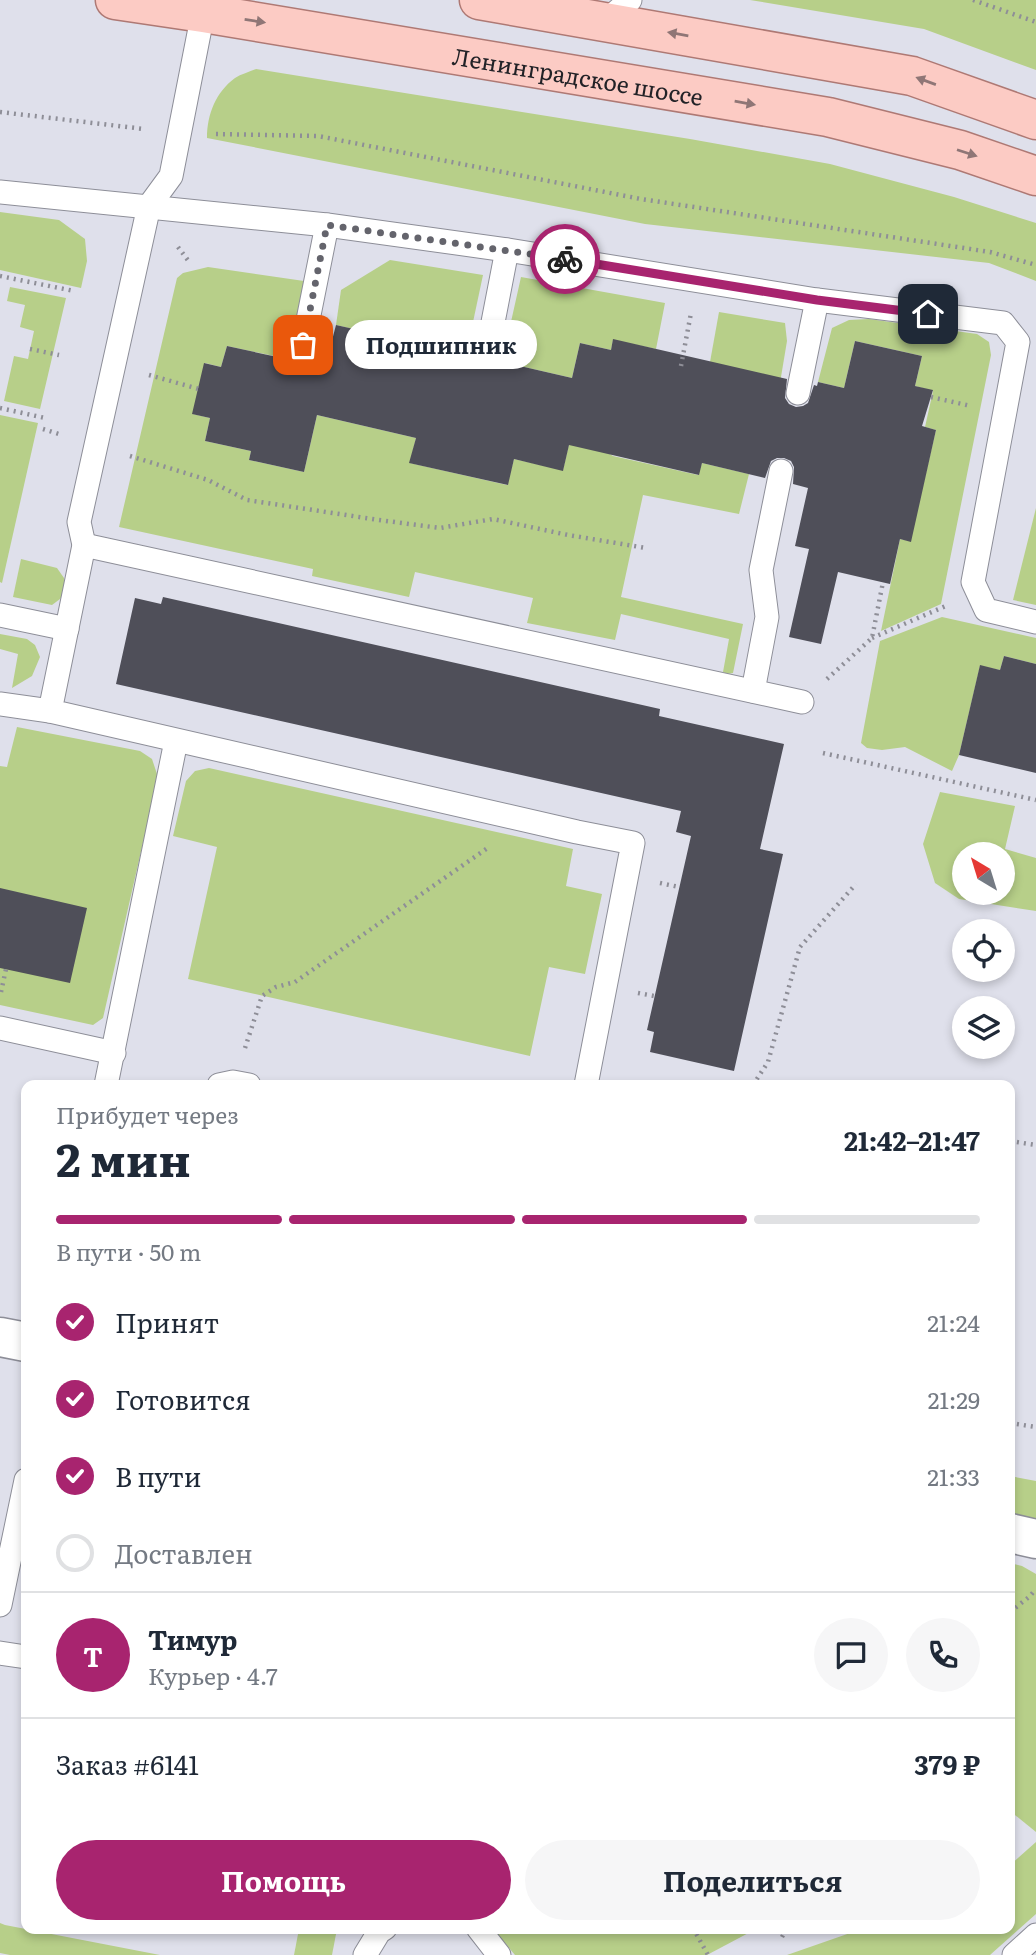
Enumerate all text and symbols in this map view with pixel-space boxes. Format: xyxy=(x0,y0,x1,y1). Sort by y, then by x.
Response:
one-way arrow xyxy=(244,16,266,27)
one-way arrow xyxy=(667,28,689,39)
street label: Ленинградское шоссе xyxy=(450,38,706,113)
one-way arrow xyxy=(915,75,936,86)
one-way arrow xyxy=(734,98,756,109)
one-way arrow xyxy=(956,148,977,158)
courier xyxy=(530,224,600,294)
icon: bike xyxy=(546,240,584,278)
pin xyxy=(898,284,958,344)
icon: home xyxy=(909,295,947,333)
pin xyxy=(273,315,333,375)
callout: Подшипник xyxy=(345,320,538,370)
icon: bag xyxy=(284,326,322,364)
text: Подшипник xyxy=(365,327,517,361)
north arrow xyxy=(952,842,1015,905)
map controls xyxy=(952,842,1015,1059)
button: locate xyxy=(952,919,1015,982)
button: layers xyxy=(952,996,1015,1059)
text: Прибудет через xyxy=(56,1097,239,1131)
text: 21:42–21:47 xyxy=(844,1120,980,1159)
text: 2 мин xyxy=(56,1123,191,1191)
text: В пути · 50 m xyxy=(56,1234,201,1268)
text: Принят xyxy=(115,1302,219,1341)
icon: check xyxy=(56,1303,94,1341)
text: 21:24 xyxy=(927,1305,980,1339)
text: Готовится xyxy=(115,1379,251,1418)
icon: check xyxy=(56,1380,94,1418)
text: 21:29 xyxy=(928,1382,980,1416)
text: В пути xyxy=(115,1456,202,1495)
icon: check xyxy=(56,1457,94,1495)
text: 21:33 xyxy=(927,1459,980,1493)
text: Доставлен xyxy=(115,1533,253,1572)
button: chat xyxy=(814,1618,888,1692)
button: phone xyxy=(906,1618,980,1692)
text: Тимур xyxy=(148,1619,237,1658)
text: Т xyxy=(83,1636,103,1675)
text: Курьер · 4.7 xyxy=(148,1658,278,1692)
text: Заказ #6141 xyxy=(56,1744,199,1783)
text: 379 ₽ xyxy=(914,1744,980,1783)
button: Помощь xyxy=(56,1840,511,1920)
button: Поделиться xyxy=(525,1840,980,1920)

